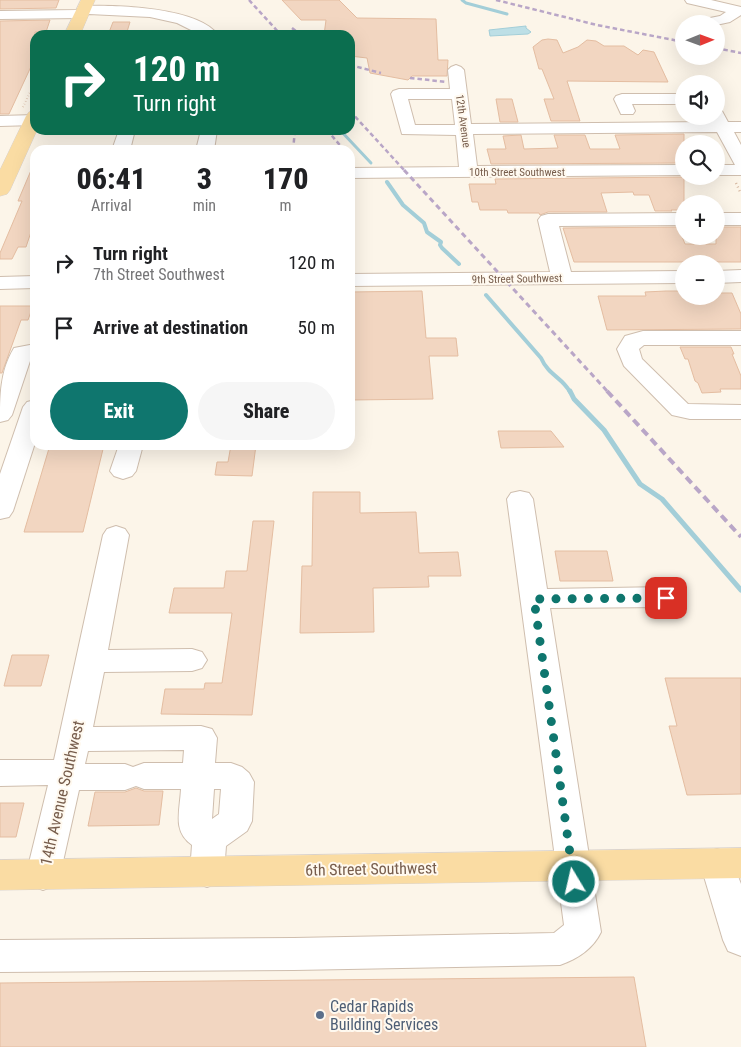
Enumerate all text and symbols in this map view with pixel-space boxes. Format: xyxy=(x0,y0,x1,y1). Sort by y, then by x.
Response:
north arrow xyxy=(675,15,725,65)
map controls xyxy=(675,15,725,305)
text: 120 m xyxy=(133,49,220,90)
icon: right xyxy=(50,50,115,115)
button: sound xyxy=(675,75,725,125)
text: Turn right xyxy=(133,91,216,116)
street label: 12th Avenue xyxy=(453,94,473,148)
button: search xyxy=(675,135,725,185)
text: 06:41 xyxy=(77,161,146,196)
text: 3 xyxy=(197,161,212,196)
text: 170 xyxy=(263,161,308,196)
street label: 10th Street Southwest xyxy=(469,166,565,179)
button: + xyxy=(675,195,725,245)
text: Arrival xyxy=(91,196,132,215)
text: min xyxy=(193,196,216,215)
text: m xyxy=(280,196,292,215)
text: Turn right xyxy=(93,242,168,265)
icon: right xyxy=(50,249,78,277)
text: 120 m xyxy=(288,251,335,274)
button: − xyxy=(675,255,725,305)
text: 7th Street Southwest xyxy=(93,265,225,284)
street label: 9th Street Southwest xyxy=(472,272,562,286)
icon: arrive xyxy=(50,314,78,342)
text: Arrive at destination xyxy=(93,316,248,339)
text: 50 m xyxy=(298,316,335,339)
button: Exit xyxy=(50,382,188,440)
button: Share xyxy=(198,382,335,440)
pin xyxy=(645,577,687,619)
icon: arrive xyxy=(652,584,680,612)
street label: 14th Avenue Southwest xyxy=(36,718,88,867)
position arrow xyxy=(547,855,599,907)
street label: 6th Street Southwest xyxy=(305,858,437,880)
place label: Cedar Rapids Building Services xyxy=(330,997,438,1034)
marker: Cedar Rapids Building Services xyxy=(314,1009,326,1021)

